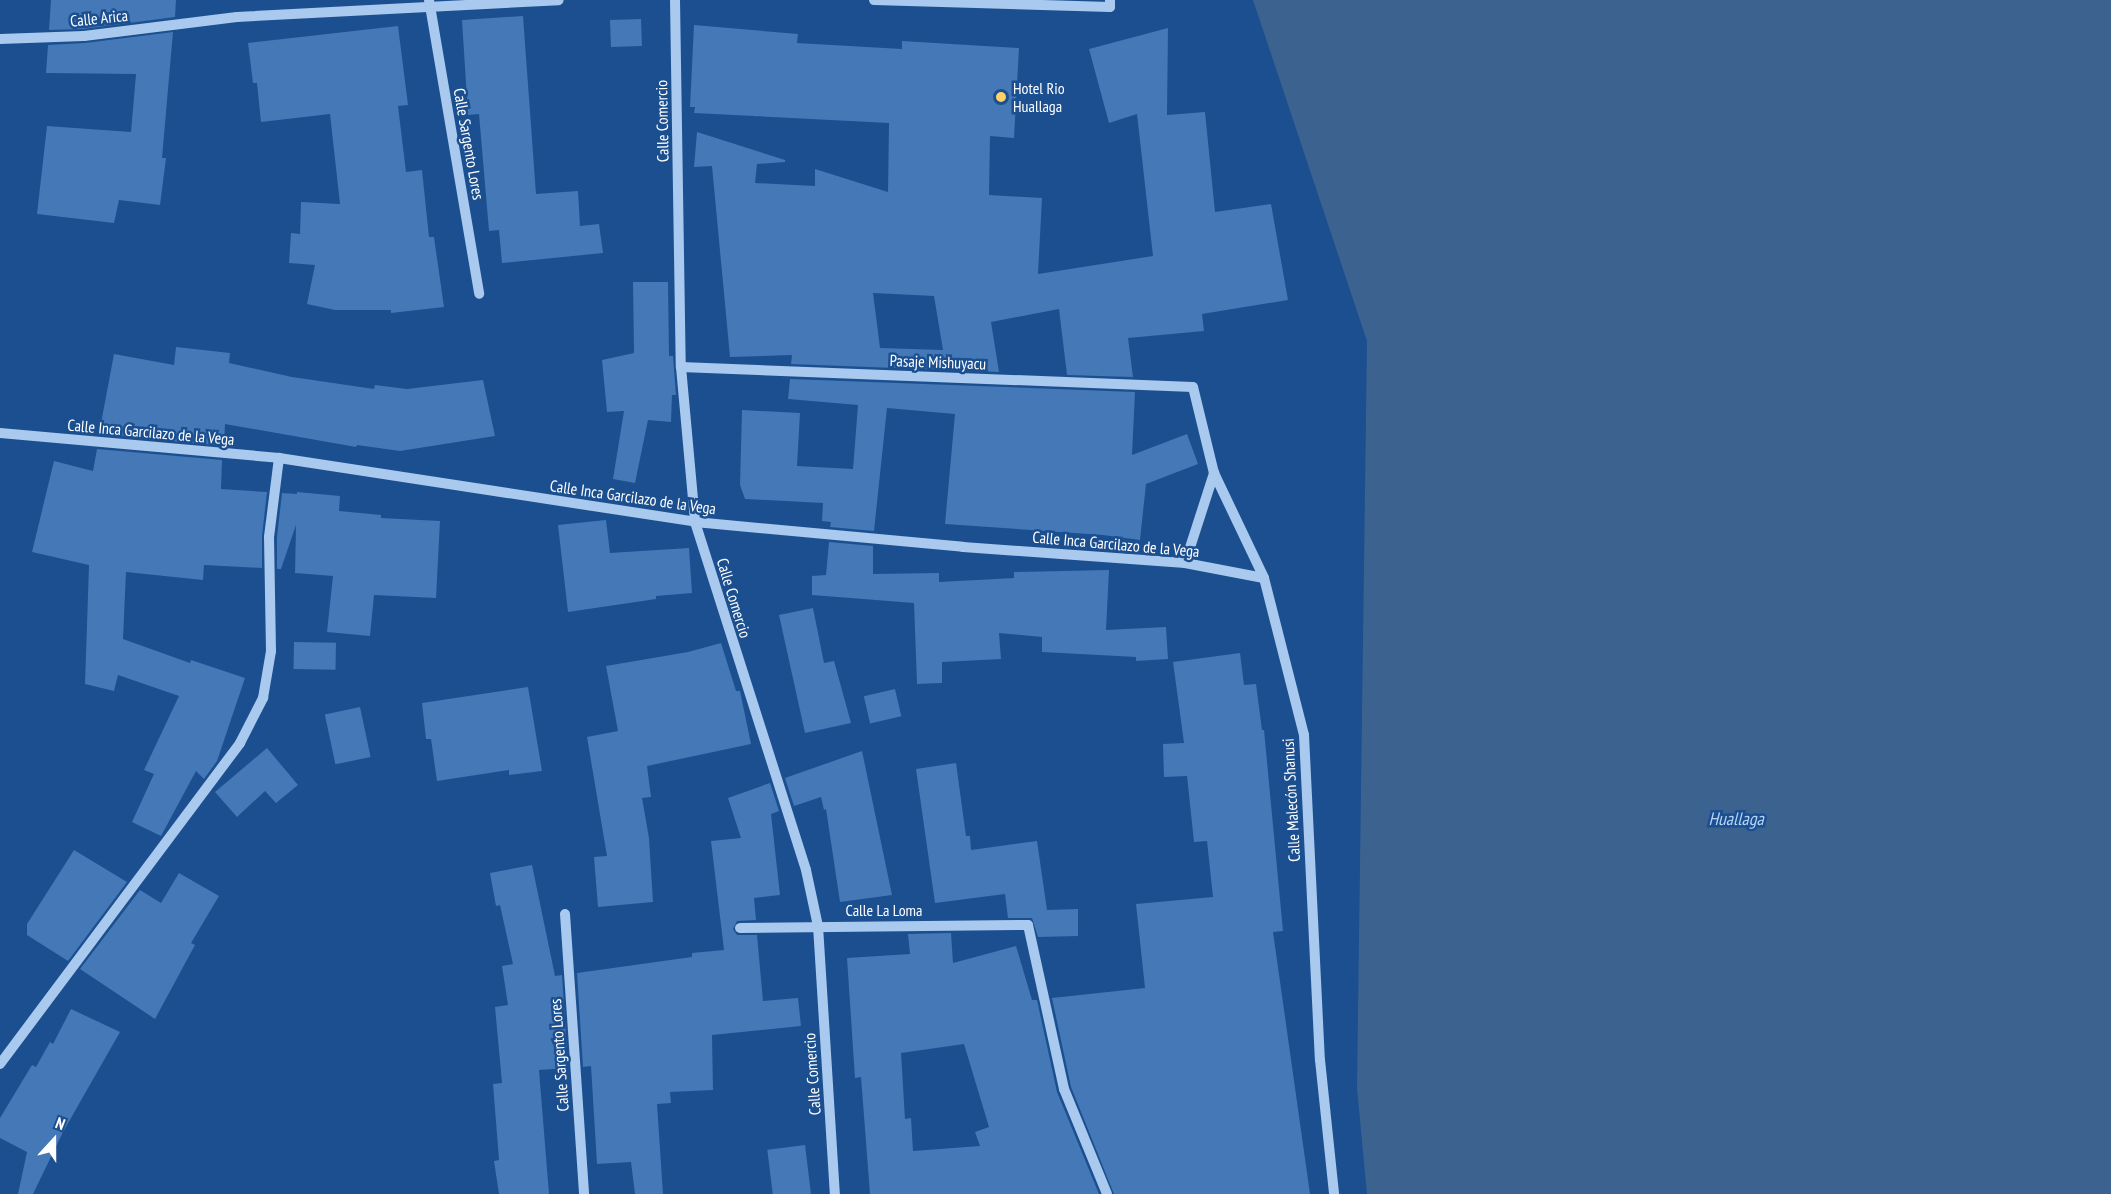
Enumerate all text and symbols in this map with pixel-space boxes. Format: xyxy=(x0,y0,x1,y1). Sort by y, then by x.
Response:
street label: Calle Arica xyxy=(69,5,129,31)
place label: Hotel Rio Huallaga xyxy=(1013,78,1065,116)
street label: Calle Comercio xyxy=(652,80,672,162)
street label: Calle Sargento Lores xyxy=(450,87,488,201)
marker: Hotel Rio Huallaga xyxy=(994,90,1008,104)
street label: Pasaje Mishuyacu xyxy=(889,351,987,373)
street label: Calle Inca Garcilazo de la Vega xyxy=(67,415,235,449)
street label: Calle Inca Garcilazo de la Vega xyxy=(549,476,717,518)
street label: Calle Inca Garcilazo de la Vega xyxy=(1032,527,1200,561)
street label: Calle Comercio xyxy=(713,556,755,640)
street label: Calle Malecón Shanusi xyxy=(1278,738,1304,862)
water label: Huallaga xyxy=(1708,808,1764,830)
street label: Calle La Loma xyxy=(846,900,922,920)
street label: Calle Sargento Lores xyxy=(545,998,573,1112)
street label: Calle Comercio xyxy=(800,1032,824,1116)
north arrow xyxy=(24,1110,84,1170)
text: N xyxy=(53,1112,68,1134)

